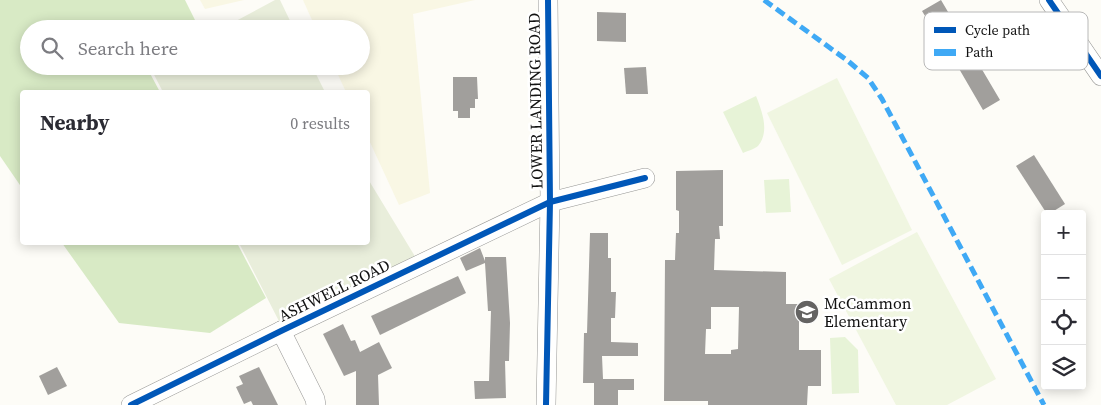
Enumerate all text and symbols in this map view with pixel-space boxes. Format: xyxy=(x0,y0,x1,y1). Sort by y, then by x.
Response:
legend xyxy=(924,12,1088,70)
street label: LOWER LANDING ROAD xyxy=(522,13,548,189)
search box xyxy=(20,20,370,75)
text: Cycle path xyxy=(965,20,1030,40)
icon: search xyxy=(38,34,66,62)
text: Search here xyxy=(78,35,178,61)
text: Path xyxy=(965,42,993,62)
text: Nearby xyxy=(40,108,110,137)
text: 0 results xyxy=(290,112,350,134)
map controls xyxy=(1041,210,1086,390)
button: + xyxy=(1041,210,1086,255)
street label: ASHWELL ROAD xyxy=(275,254,393,326)
button: − xyxy=(1041,255,1086,300)
place label: McCammon Elementary xyxy=(824,292,912,332)
school or university icon: McCammon Elementary xyxy=(794,299,820,325)
button: locate xyxy=(1041,300,1086,345)
button: layers xyxy=(1041,345,1086,390)

